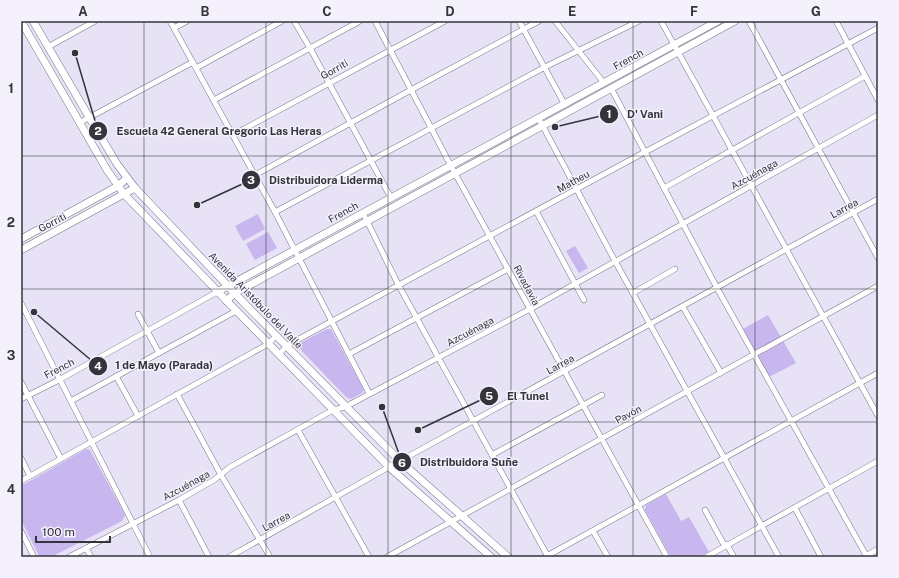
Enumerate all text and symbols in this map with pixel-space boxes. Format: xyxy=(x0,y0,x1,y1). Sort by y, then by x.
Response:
text: A xyxy=(78,4,88,19)
text: B xyxy=(201,4,210,19)
text: C xyxy=(322,4,332,19)
text: D xyxy=(445,4,455,19)
text: E xyxy=(568,4,576,19)
text: F xyxy=(690,4,698,19)
text: G xyxy=(811,4,821,19)
street label: French xyxy=(611,46,645,72)
street label: Gorriti xyxy=(318,57,350,81)
text: 1 xyxy=(8,81,14,96)
callout: D' Vani xyxy=(599,102,671,125)
text: 1 xyxy=(606,107,612,121)
text: D' Vani xyxy=(627,108,663,120)
callout: Escuela 42 General Gregorio Las Heras xyxy=(88,119,329,142)
text: 2 xyxy=(94,124,102,138)
text: Escuela 42 General Gregorio Las Heras xyxy=(116,125,322,137)
street label: Azcuénaga xyxy=(728,156,780,192)
street label: Matheu xyxy=(555,167,591,195)
callout: Distribuidora Liderma xyxy=(241,168,391,191)
text: 3 xyxy=(247,173,255,187)
text: Distribuidora Liderma xyxy=(269,174,383,186)
street label: Larrea xyxy=(828,195,860,221)
street label: French xyxy=(326,199,360,225)
street label: Gorriti xyxy=(36,210,68,234)
text: 2 xyxy=(7,215,15,230)
street label: Avenida Aristóbulo del Valle xyxy=(207,249,306,351)
street label: Rivadavia xyxy=(511,263,543,307)
street label: Azcuénaga xyxy=(444,314,496,348)
text: 3 xyxy=(7,348,16,363)
street label: Larrea xyxy=(544,351,576,377)
callout: 1 de Mayo (Parada) xyxy=(88,354,221,377)
street label: French xyxy=(42,355,76,381)
text: 4 xyxy=(94,359,102,373)
text: 1 de Mayo (Parada) xyxy=(115,359,213,371)
callout: El Tunel xyxy=(479,384,557,407)
text: 5 xyxy=(485,389,493,403)
text: El Tunel xyxy=(507,390,549,402)
street label: Pavón xyxy=(613,402,643,426)
callout: Distribuidora Suñe xyxy=(392,451,526,474)
text: 6 xyxy=(398,456,406,470)
text: Distribuidora Suñe xyxy=(420,456,518,468)
street label: Azcuénaga xyxy=(160,467,212,503)
text: 4 xyxy=(7,482,16,497)
street label: Larrea xyxy=(260,508,292,534)
scale bar xyxy=(36,518,110,544)
text: 100 m xyxy=(42,525,75,539)

